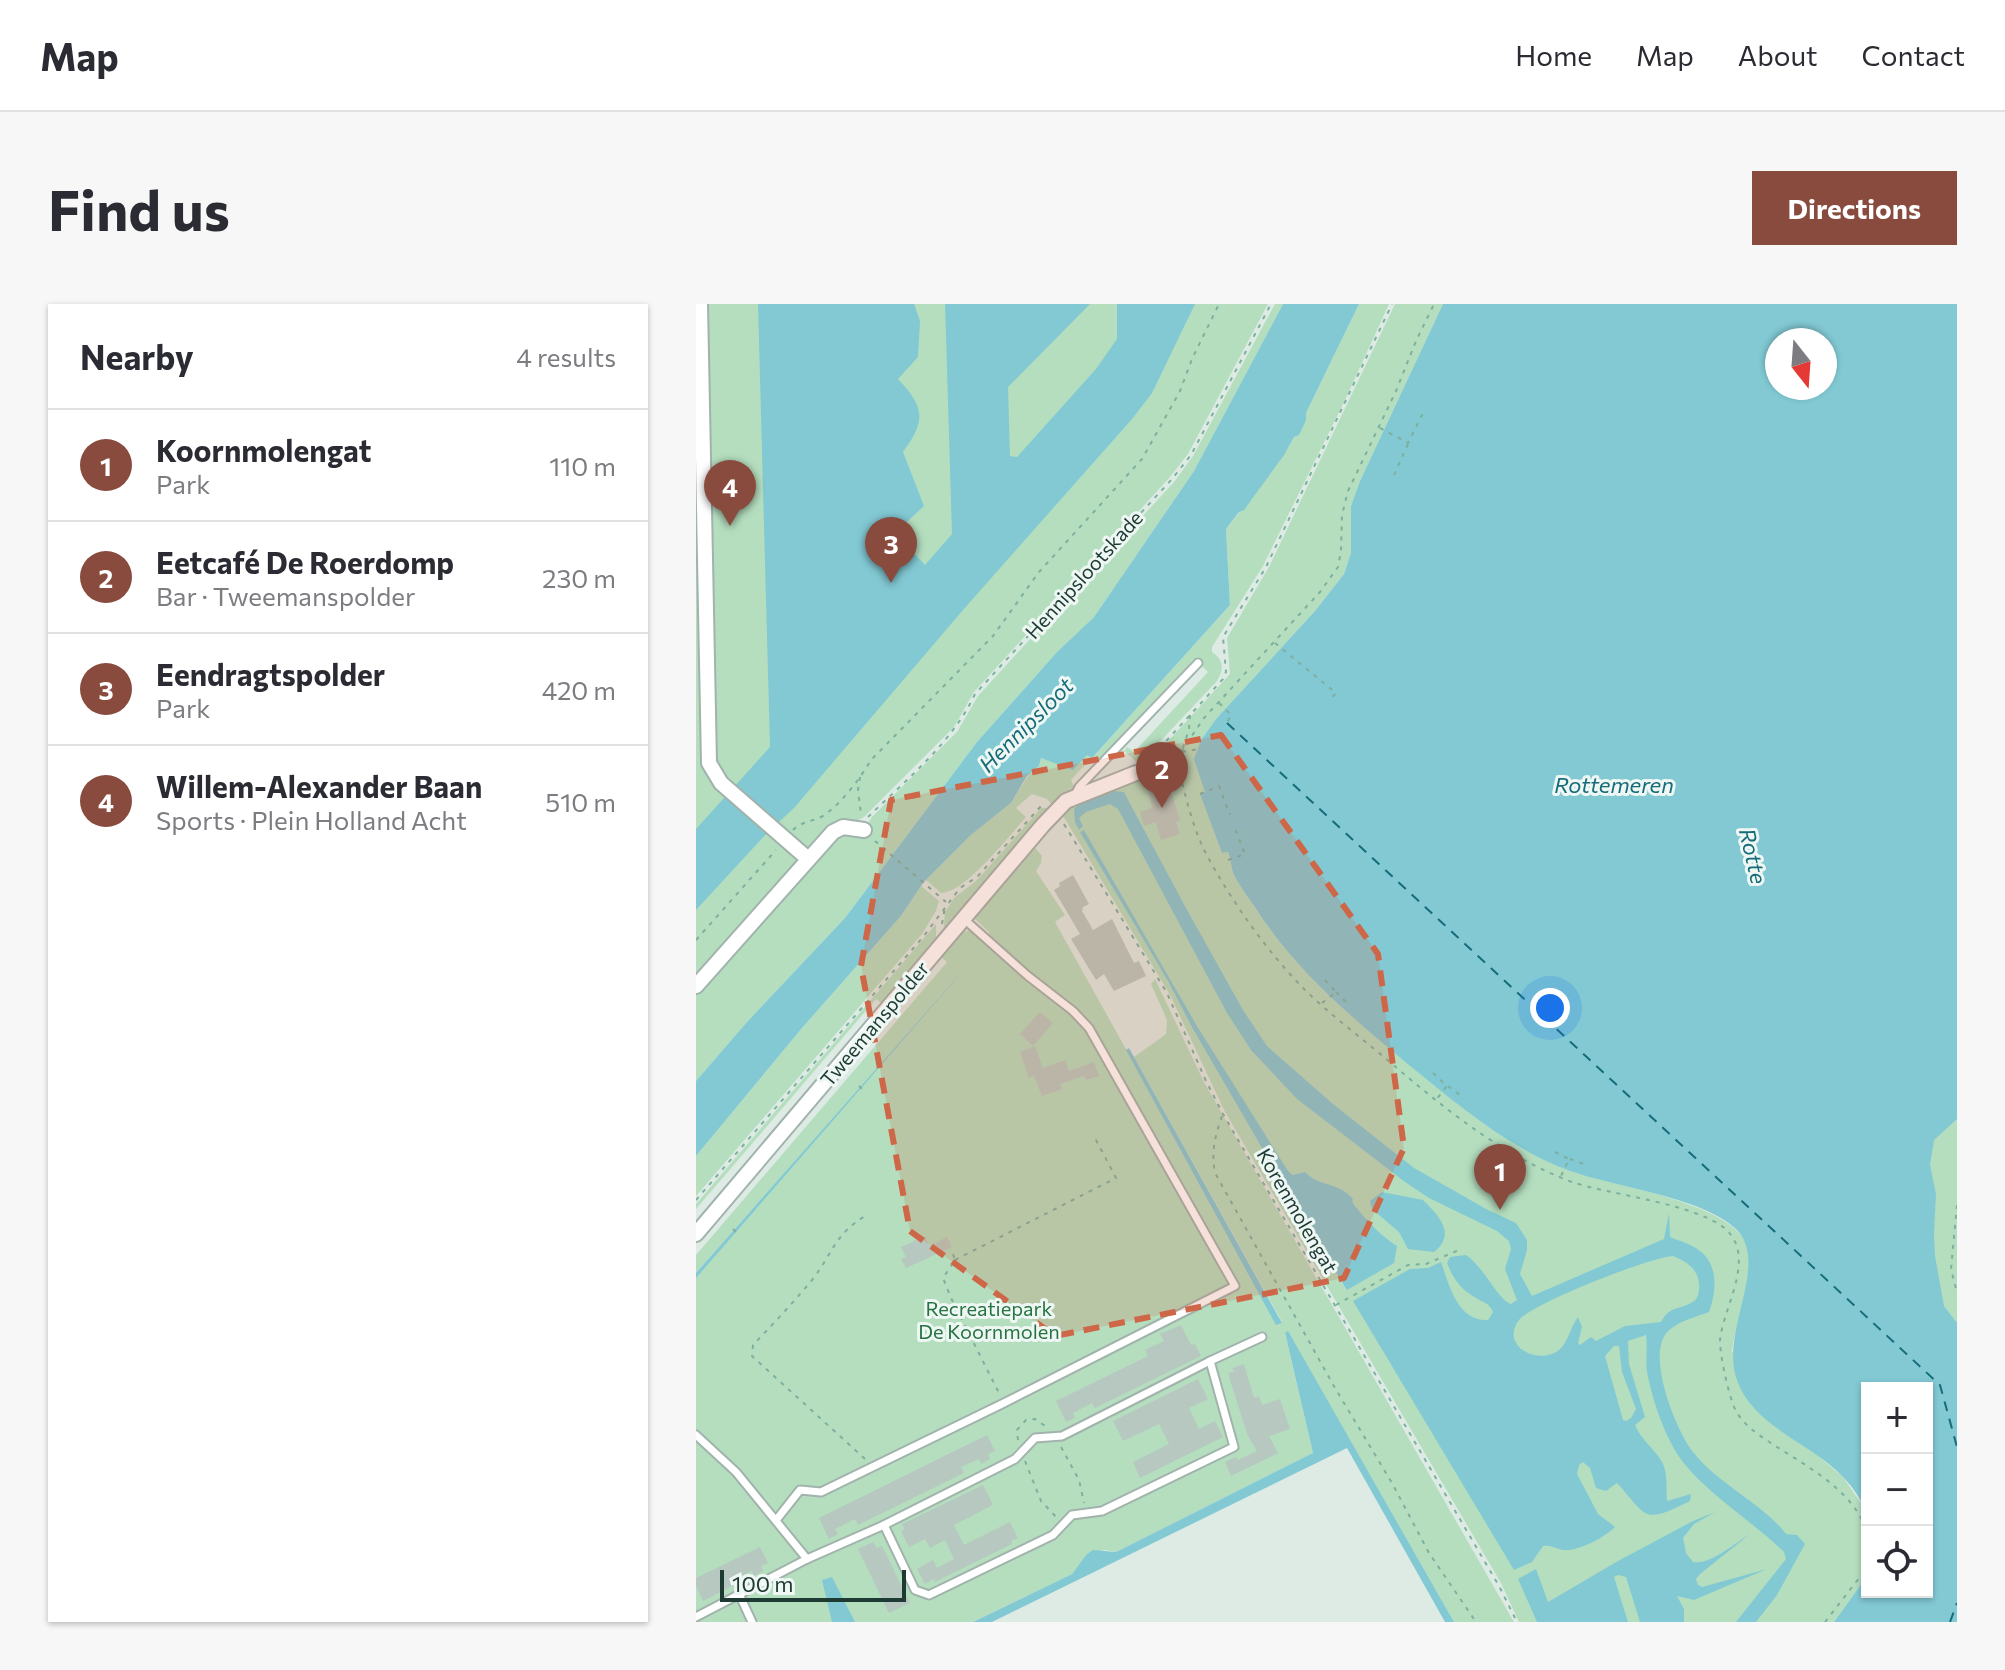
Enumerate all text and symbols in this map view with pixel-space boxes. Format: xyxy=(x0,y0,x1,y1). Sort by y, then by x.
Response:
text: Map xyxy=(40,32,119,79)
text: Home xyxy=(1515,38,1592,72)
text: Map xyxy=(1636,38,1694,72)
text: About xyxy=(1738,38,1818,72)
text: Contact xyxy=(1862,38,1965,72)
button: Directions xyxy=(1752,171,1957,245)
text: Find us xyxy=(48,174,230,243)
north arrow xyxy=(1765,328,1837,400)
text: Nearby xyxy=(80,335,194,377)
text: 4 results xyxy=(516,341,616,372)
text: Koornmolengat xyxy=(156,431,372,468)
text: 1 xyxy=(100,450,112,481)
text: 110 m xyxy=(549,450,616,481)
pin: 4 xyxy=(704,460,756,526)
text: Park xyxy=(156,468,210,499)
street label: Hennipslootskade xyxy=(1020,505,1147,643)
pin: 3 xyxy=(865,517,917,583)
text: Eetcafé De Roerdomp xyxy=(156,543,454,580)
text: 2 xyxy=(99,562,113,593)
text: 230 m xyxy=(542,562,616,593)
text: Bar · Tweemanspolder xyxy=(156,580,415,611)
text: Eendragtspolder xyxy=(156,655,385,692)
water label: Hennipsloot xyxy=(973,671,1079,777)
text: 3 xyxy=(98,674,114,705)
text: 420 m xyxy=(542,674,616,705)
text: Park xyxy=(156,692,210,723)
pin: 2 xyxy=(1136,742,1188,808)
text: Willem-Alexander Baan xyxy=(156,767,482,804)
water label: Rottemeren xyxy=(1554,771,1674,798)
text: 4 xyxy=(98,786,114,817)
text: 510 m xyxy=(545,786,616,817)
text: Sports · Plein Holland Acht xyxy=(156,804,467,835)
water label: Rotte xyxy=(1734,825,1773,887)
street label: Tweemanspolder xyxy=(815,956,933,1091)
your location xyxy=(1530,988,1570,1028)
street label: Korenmolengat xyxy=(1252,1144,1343,1277)
pin: 1 xyxy=(1474,1144,1526,1210)
park label: Recreatiepark De Koornmolen xyxy=(918,1296,1060,1343)
map controls xyxy=(1861,1382,1933,1598)
button: + xyxy=(1861,1382,1933,1454)
button: − xyxy=(1861,1454,1933,1526)
button: locate xyxy=(1861,1526,1933,1598)
scale bar xyxy=(720,1566,906,1602)
text: 100 m xyxy=(732,1570,794,1597)

